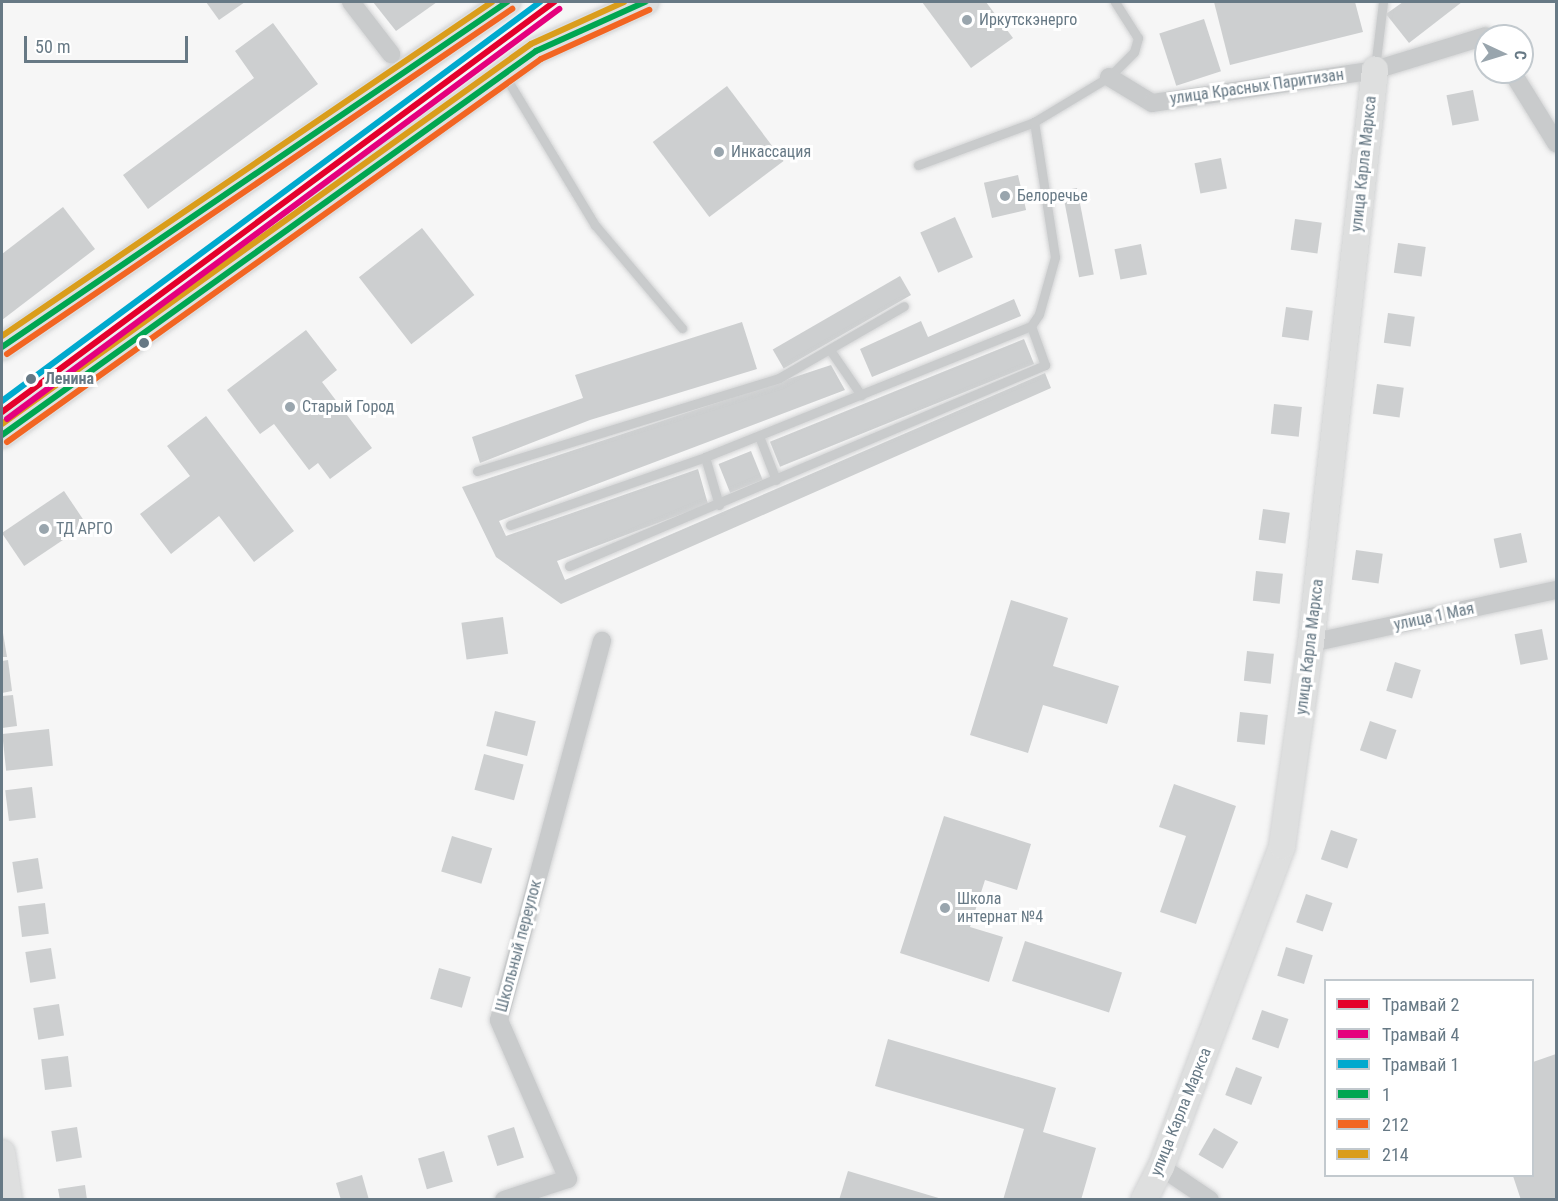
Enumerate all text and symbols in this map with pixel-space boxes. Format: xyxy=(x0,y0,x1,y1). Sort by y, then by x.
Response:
place label: Иркутскэнерго xyxy=(979,10,1077,30)
marker: Иркутскэнерго xyxy=(960,13,974,27)
scale bar xyxy=(27,24,190,62)
north arrow xyxy=(1474,24,1534,84)
text: 50 m xyxy=(35,36,70,57)
text: С xyxy=(1511,50,1530,60)
street label: улица Красных Паритизан xyxy=(1169,65,1345,109)
street label: улица Карла Маркса xyxy=(1347,95,1381,233)
place label: Инкассация xyxy=(731,142,811,162)
marker: Инкассация xyxy=(712,145,726,159)
place label: Белоречье xyxy=(1017,186,1088,206)
marker: Белоречье xyxy=(998,189,1012,203)
unlabelled marker xyxy=(138,337,150,349)
place label: Ленина xyxy=(45,369,94,389)
marker: Ленина xyxy=(22,370,40,388)
place label: Старый Город xyxy=(302,397,394,417)
marker: Старый Город xyxy=(283,400,297,414)
place label: ТД АРГО xyxy=(56,519,113,539)
marker: ТД АРГО xyxy=(37,522,51,536)
street label: улица Карла Маркса xyxy=(1292,578,1328,716)
street label: улица 1 Мая xyxy=(1392,599,1476,635)
street label: Школьный переулок xyxy=(492,878,546,1014)
place label: Школа интернат №4 xyxy=(957,889,1043,927)
marker: Школа интернат №4 xyxy=(938,901,952,915)
legend xyxy=(1324,979,1534,1177)
text: Трамвай 2 xyxy=(1382,994,1459,1015)
text: Трамвай 4 xyxy=(1382,1024,1459,1045)
street label: улица Карла Маркса xyxy=(1147,1045,1215,1179)
text: Трамвай 1 xyxy=(1382,1054,1459,1075)
text: 1 xyxy=(1382,1084,1391,1105)
text: 212 xyxy=(1382,1114,1409,1135)
text: 214 xyxy=(1382,1144,1409,1165)

